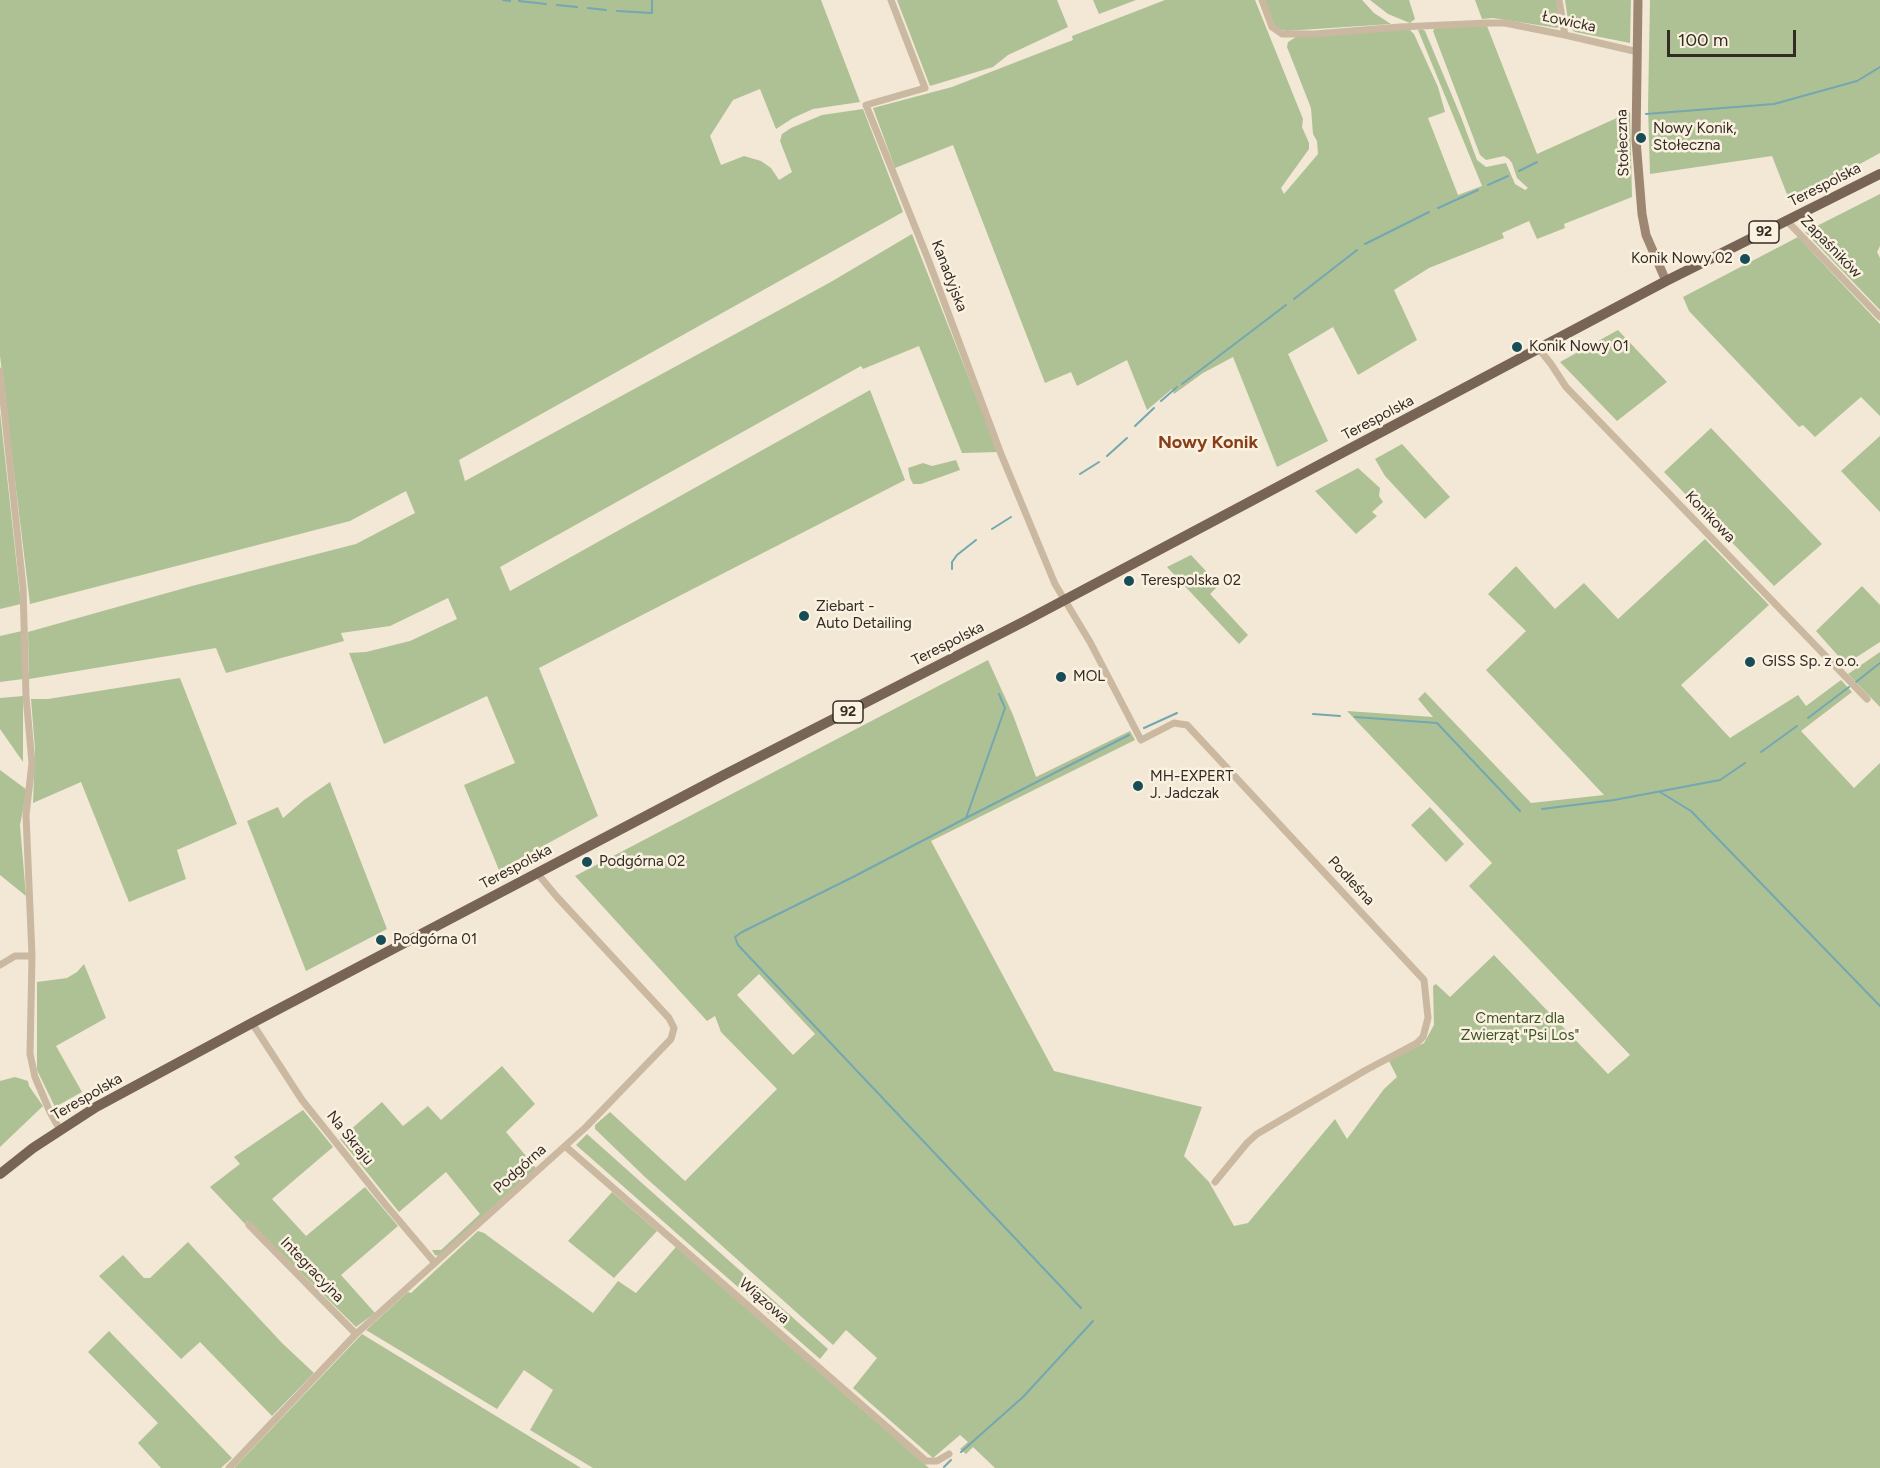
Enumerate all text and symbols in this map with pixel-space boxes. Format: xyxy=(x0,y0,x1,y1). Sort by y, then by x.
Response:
street label: Łowicka xyxy=(1541,8,1597,36)
scale bar xyxy=(1670,18,1799,56)
text: 100 m xyxy=(1678,29,1728,51)
street label: Stołeczna xyxy=(1613,109,1633,177)
place label: Nowy Konik, Stołeczna xyxy=(1653,120,1737,155)
marker: Nowy Konik, Stołeczna xyxy=(1634,131,1648,145)
street label: Terespolska xyxy=(1786,159,1864,211)
street label: Zapaśników xyxy=(1797,212,1865,282)
road number: 92 xyxy=(1749,221,1779,243)
street label: Kanadyjska xyxy=(927,238,971,314)
place label: Konik Nowy 02 xyxy=(1631,250,1733,268)
marker: Konik Nowy 02 xyxy=(1738,252,1752,266)
place label: Konik Nowy 01 xyxy=(1529,338,1629,356)
marker: Konik Nowy 01 xyxy=(1510,340,1524,354)
street label: Terespolska xyxy=(1339,392,1417,444)
district label: Nowy Konik xyxy=(1158,432,1258,454)
street label: Konikowa xyxy=(1681,488,1739,546)
place label: Terespolska 02 xyxy=(1141,572,1241,590)
marker: Terespolska 02 xyxy=(1122,574,1136,588)
place label: Ziebart - Auto Detailing xyxy=(816,598,912,633)
marker: Ziebart - Auto Detailing xyxy=(797,609,811,623)
street label: Terespolska xyxy=(909,618,987,670)
place label: GISS Sp. z o.o. xyxy=(1762,653,1859,671)
marker: GISS Sp. z o.o. xyxy=(1743,655,1757,669)
place label: MOL xyxy=(1073,668,1105,686)
marker: MOL xyxy=(1054,670,1068,684)
road number: 92 xyxy=(833,701,863,723)
place label: MH-EXPERT J. Jadczak xyxy=(1150,768,1233,803)
marker: MH-EXPERT J. Jadczak xyxy=(1131,779,1145,793)
street label: Terespolska xyxy=(477,841,555,893)
place label: Podgórna 02 xyxy=(599,853,685,871)
street label: Podleśna xyxy=(1324,853,1378,909)
marker: Podgórna 02 xyxy=(580,855,594,869)
place label: Podgórna 01 xyxy=(393,931,477,949)
marker: Podgórna 01 xyxy=(374,933,388,947)
park label: Cmentarz dla Zwierząt "Psi Los" xyxy=(1461,1010,1579,1045)
street label: Terespolska xyxy=(49,1070,125,1124)
street label: Na Skraju xyxy=(323,1107,377,1169)
street label: Podgórna xyxy=(490,1141,550,1197)
street label: Integracyjna xyxy=(276,1234,348,1306)
street label: Wiązowa xyxy=(735,1274,793,1328)

